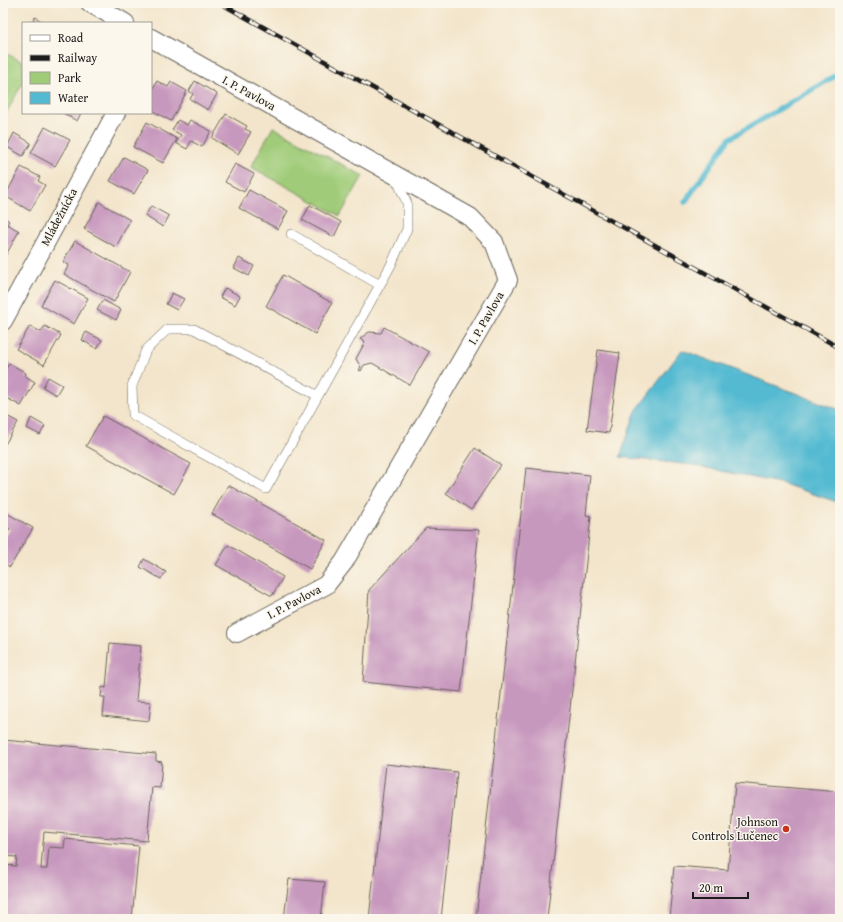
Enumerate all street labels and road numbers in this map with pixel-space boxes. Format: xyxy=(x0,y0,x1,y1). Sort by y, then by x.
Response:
street label: I. P. Pavlova xyxy=(219,71,279,114)
street label: Mládežnícka xyxy=(36,185,81,249)
street label: I. P. Pavlova xyxy=(464,288,508,347)
street label: I. P. Pavlova xyxy=(264,580,324,623)

